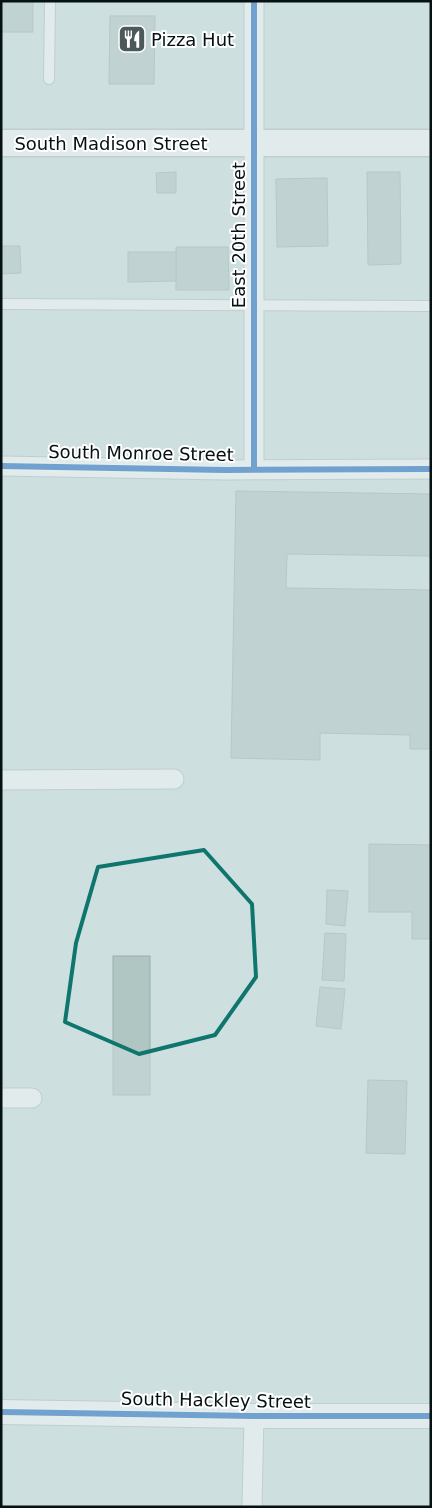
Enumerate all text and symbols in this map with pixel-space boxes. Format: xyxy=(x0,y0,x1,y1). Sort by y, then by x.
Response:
restaurant icon: Pizza Hut xyxy=(117,24,147,54)
place label: Pizza Hut xyxy=(151,29,234,50)
street label: South Madison Street xyxy=(14,133,208,154)
street label: East 20th Street xyxy=(228,162,249,308)
street label: South Monroe Street xyxy=(48,441,234,465)
street label: South Hackley Street xyxy=(121,1388,311,1412)

